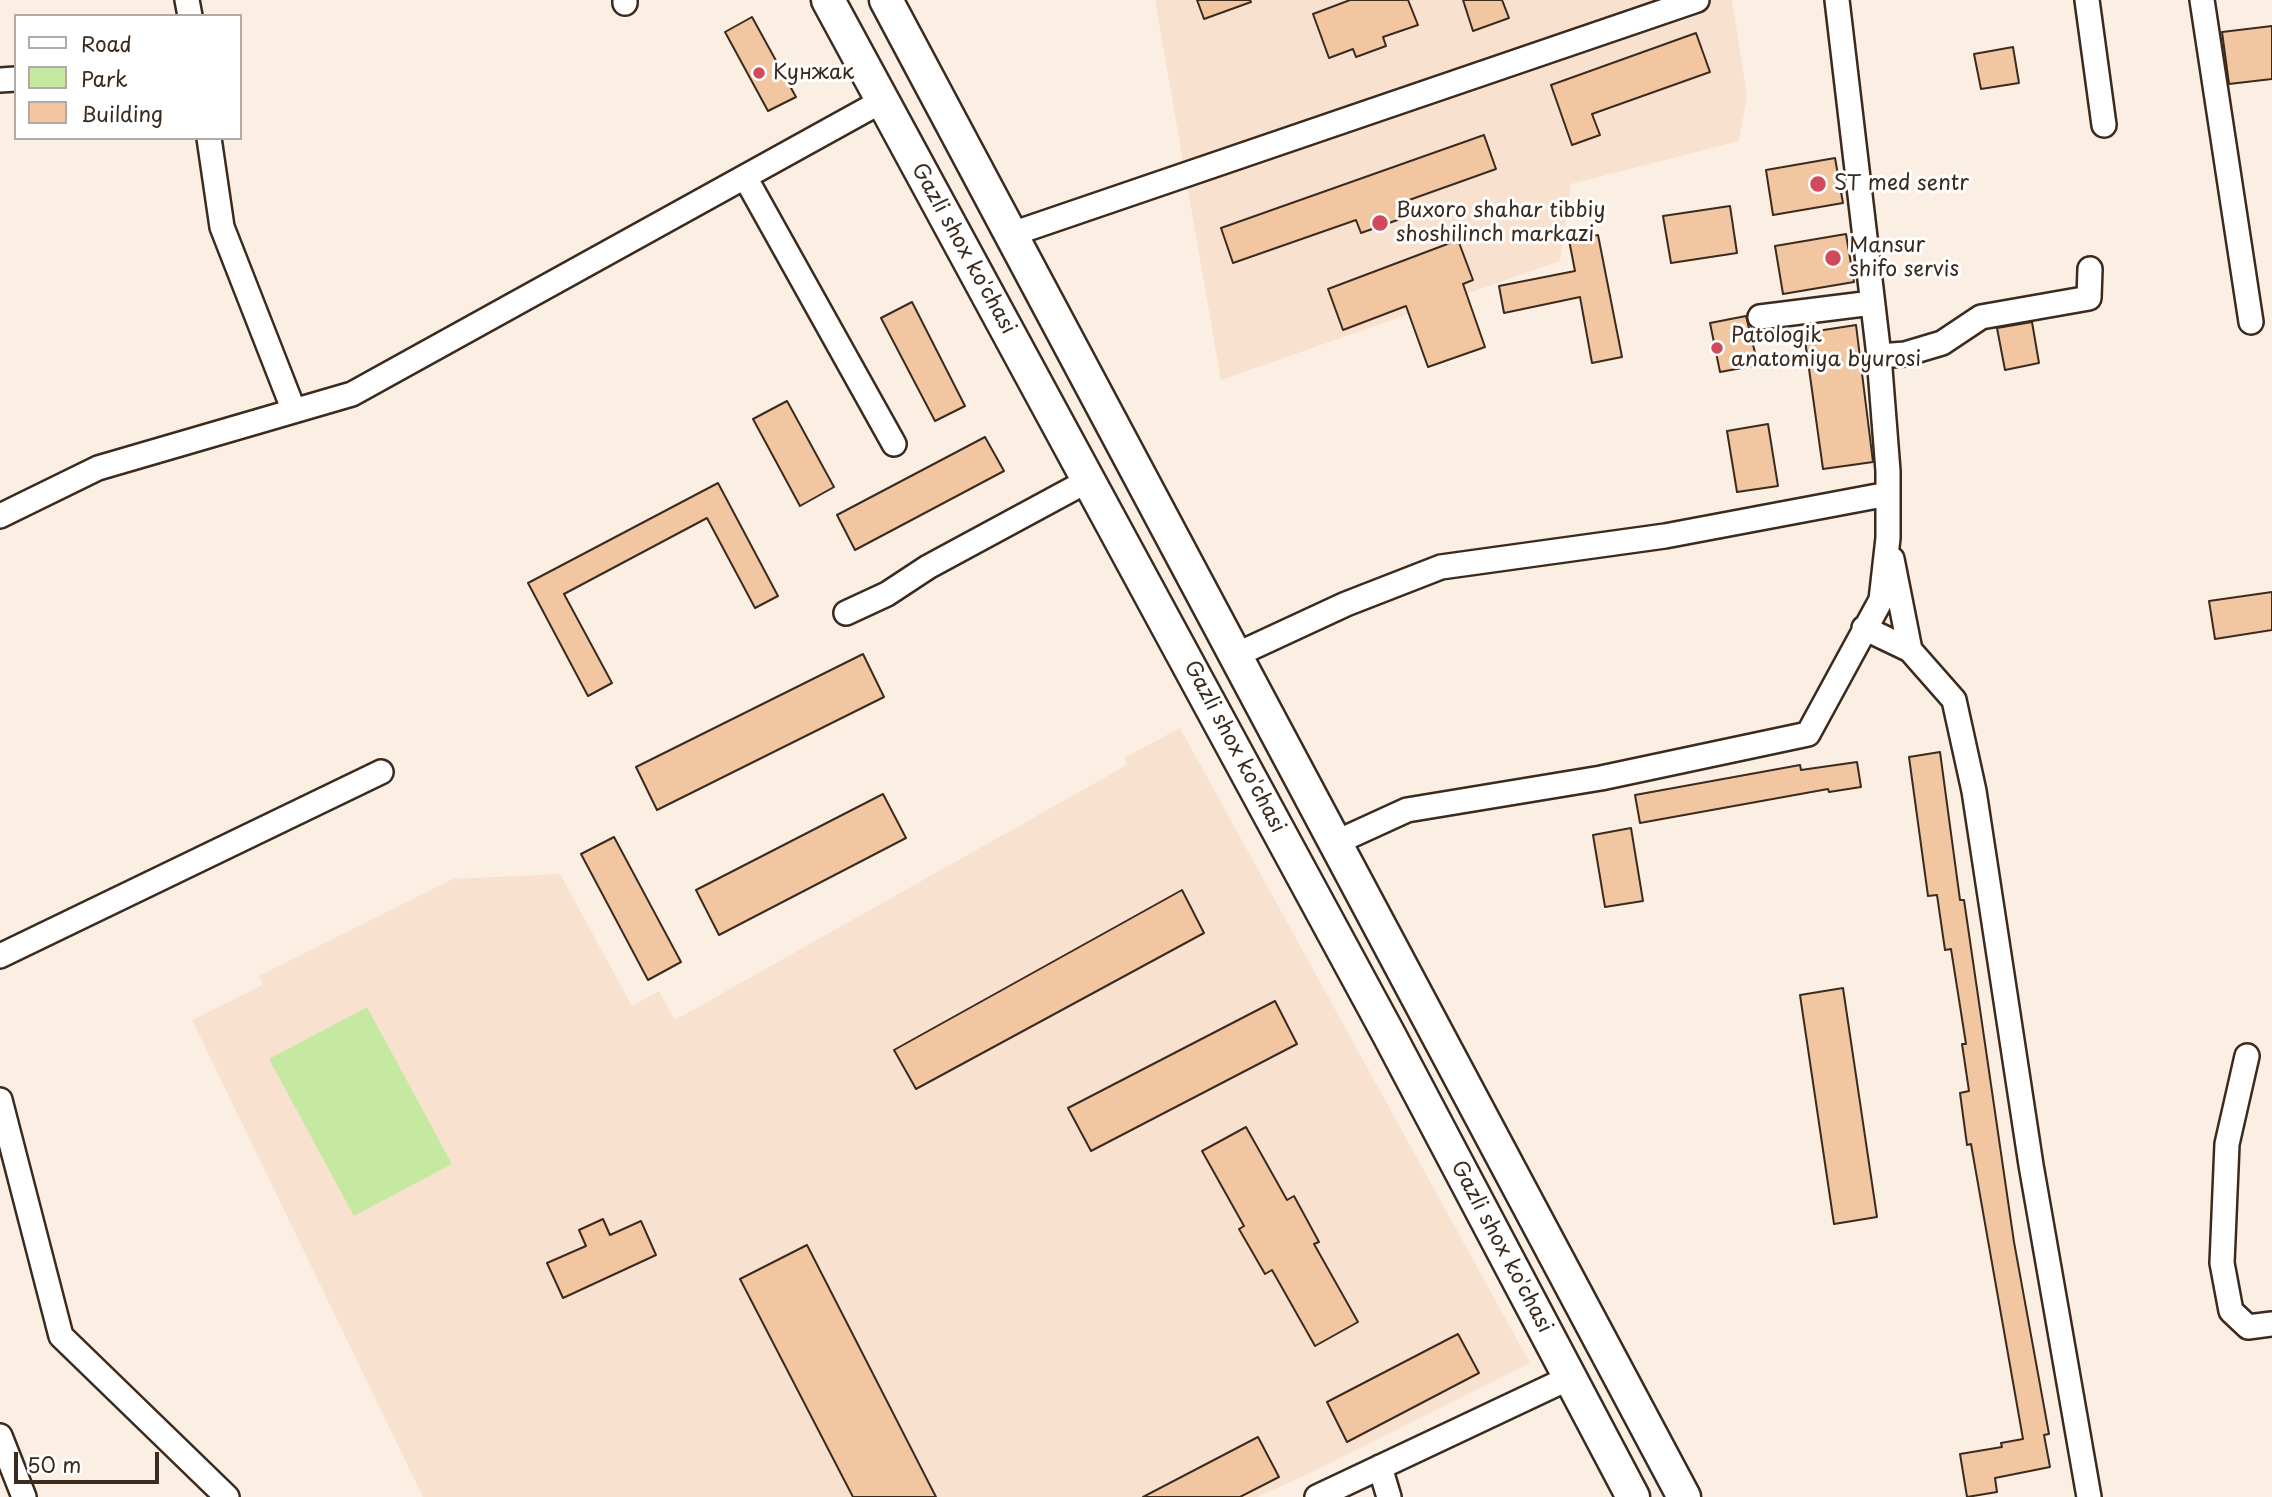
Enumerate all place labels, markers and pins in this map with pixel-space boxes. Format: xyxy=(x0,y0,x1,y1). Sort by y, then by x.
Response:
place label: Кунжак xyxy=(773,60,854,86)
marker: Кунжак xyxy=(751,65,767,81)
place label: ST med sentr xyxy=(1834,171,1969,197)
marker: ST med sentr xyxy=(1808,174,1828,194)
place label: Buxoro shahar tibbiy shoshilinch markazi xyxy=(1396,198,1605,248)
marker: Buxoro shahar tibbiy shoshilinch markazi xyxy=(1370,213,1390,233)
place label: Mansur shifo servis xyxy=(1849,233,1959,283)
marker: Mansur shifo servis xyxy=(1823,248,1843,268)
place label: Patologik anatomiya byurosi xyxy=(1731,323,1921,373)
marker: Patologik anatomiya byurosi xyxy=(1709,340,1725,356)

